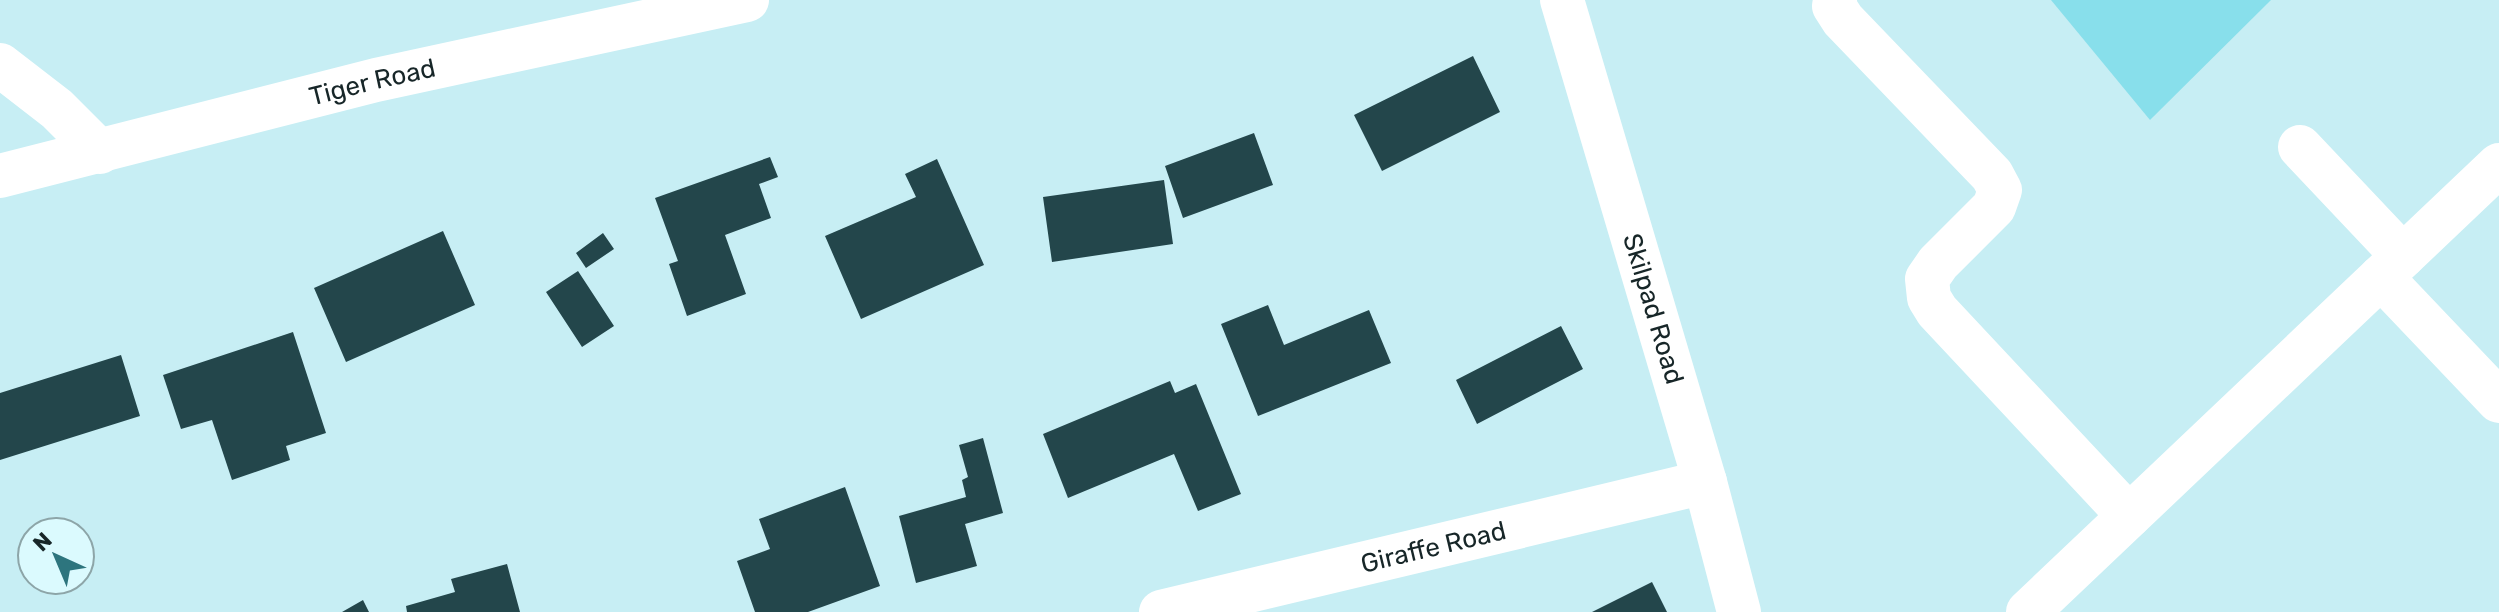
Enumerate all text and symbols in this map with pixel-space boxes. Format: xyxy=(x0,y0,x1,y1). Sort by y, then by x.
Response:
street label: Tiger Road xyxy=(306,52,438,112)
street label: Skilpad Road xyxy=(1617,230,1691,388)
street label: Giraffe Road xyxy=(1358,515,1509,579)
north arrow xyxy=(16,516,96,596)
text: N xyxy=(27,527,58,557)

